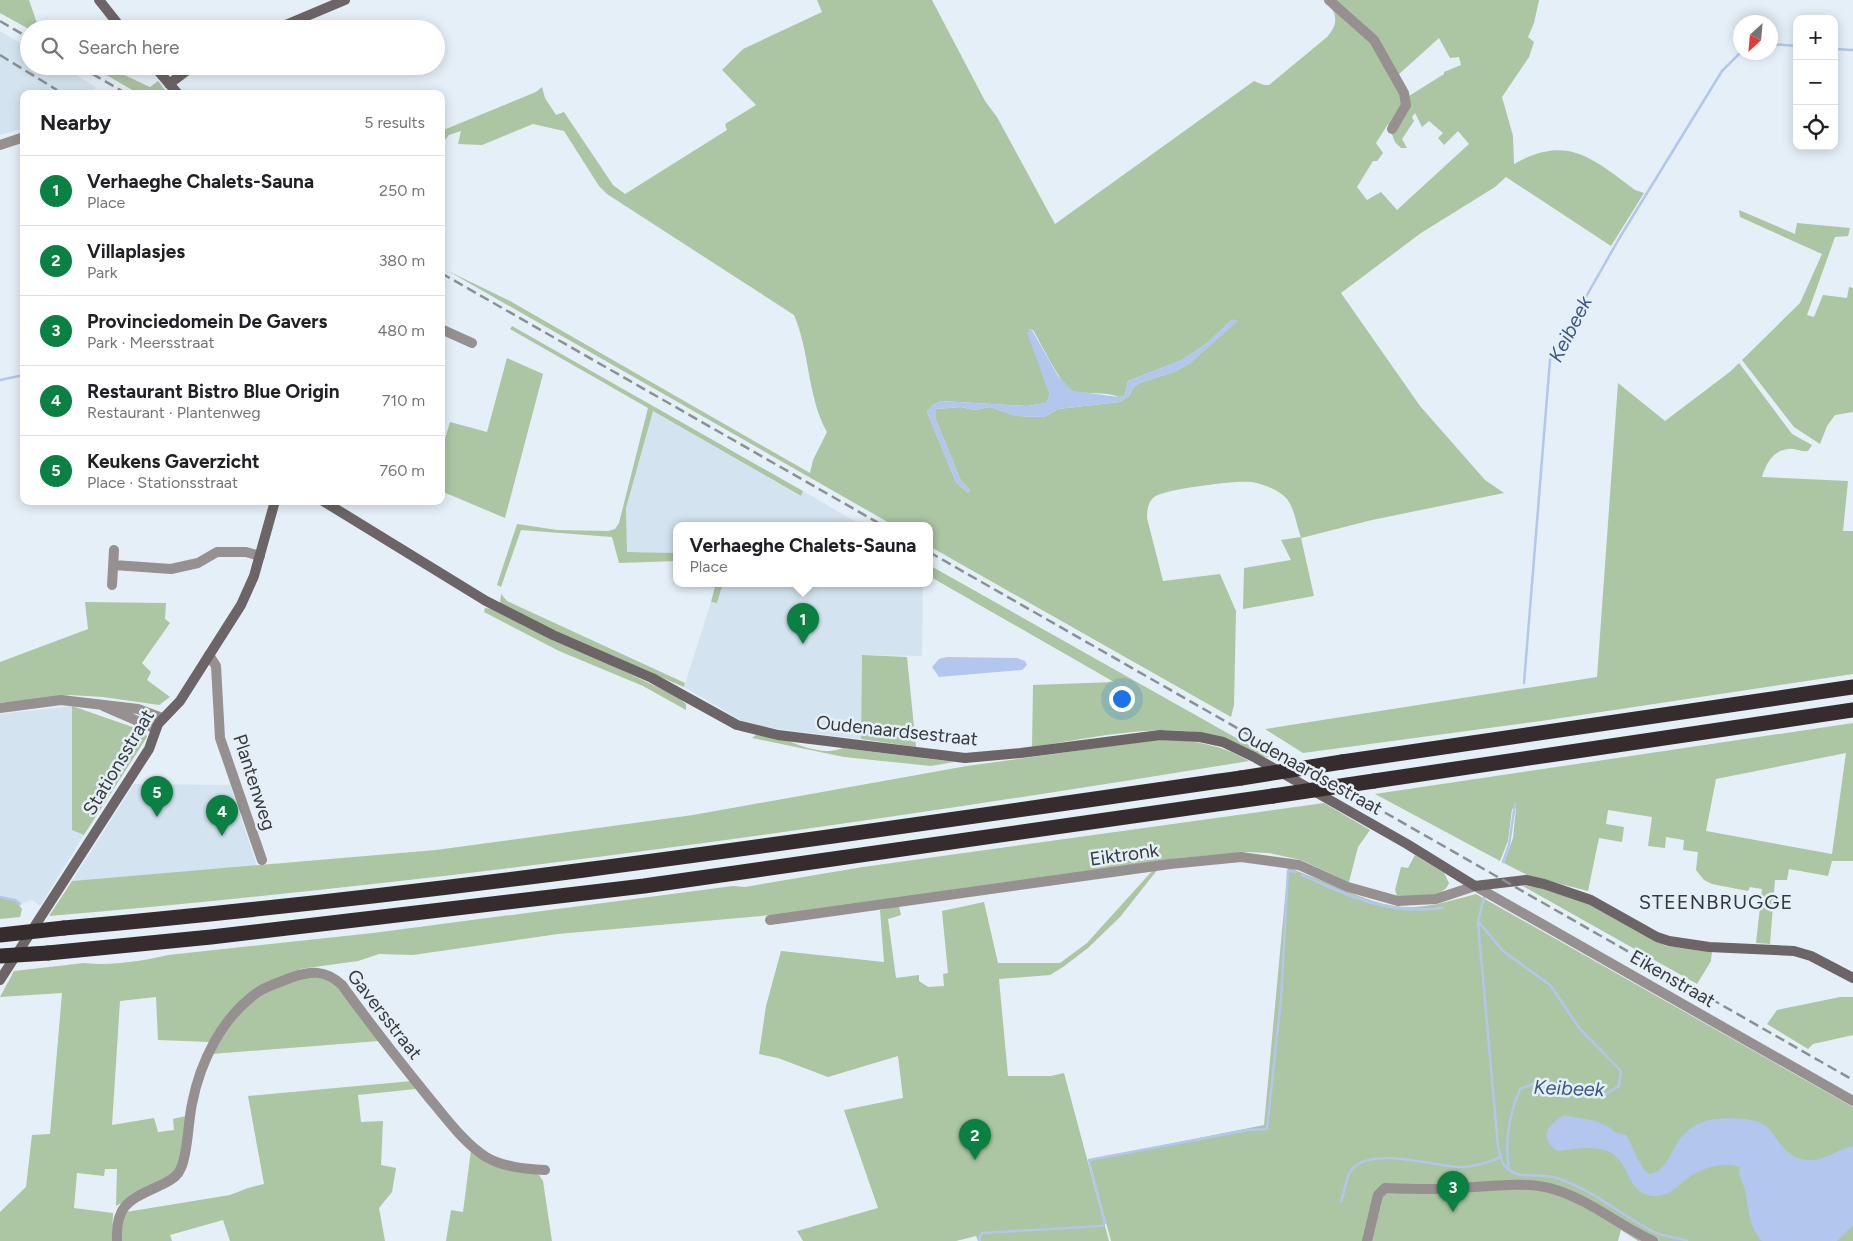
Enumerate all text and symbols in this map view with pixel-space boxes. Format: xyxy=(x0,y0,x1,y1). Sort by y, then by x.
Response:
north arrow xyxy=(1733,15,1778,60)
map controls xyxy=(1793,15,1838,150)
button: + xyxy=(1793,15,1838,60)
search box xyxy=(20,20,445,75)
icon: search xyxy=(38,34,66,62)
text: Search here xyxy=(78,36,180,59)
button: − xyxy=(1793,60,1838,105)
button: locate xyxy=(1793,105,1838,150)
text: Nearby xyxy=(40,110,111,135)
text: 5 results xyxy=(364,113,425,132)
text: Verhaeghe Chalets-Sauna xyxy=(87,170,314,193)
text: 1 xyxy=(53,181,59,200)
text: 250 m xyxy=(379,181,425,200)
text: Place xyxy=(87,193,125,212)
text: Villaplasjes xyxy=(87,240,185,263)
text: 2 xyxy=(51,251,61,270)
text: 380 m xyxy=(379,251,425,270)
text: Park xyxy=(87,263,117,282)
water label: Keibeek xyxy=(1543,291,1597,366)
text: Provinciedomein De Gavers xyxy=(87,310,327,333)
text: 3 xyxy=(52,321,60,340)
text: 480 m xyxy=(377,321,425,340)
text: Park · Meersstraat xyxy=(87,333,215,352)
text: Restaurant Bistro Blue Origin xyxy=(87,380,340,403)
text: 4 xyxy=(51,391,61,410)
text: 710 m xyxy=(382,391,425,410)
text: Restaurant · Plantenweg xyxy=(87,403,261,422)
text: Keukens Gaverzicht xyxy=(87,450,260,473)
text: 5 xyxy=(51,461,61,480)
text: 760 m xyxy=(380,461,425,480)
text: Place · Stationsstraat xyxy=(87,473,238,492)
popup xyxy=(673,522,933,587)
text: Verhaeghe Chalets-Sauna xyxy=(689,534,917,557)
text: Place xyxy=(689,557,728,576)
pin: 1 xyxy=(787,603,819,644)
your location xyxy=(1109,686,1135,712)
street label: Stationsstraat xyxy=(78,705,159,819)
street label: Oudenaardsestraat xyxy=(815,711,979,750)
street label: Oudenaardsestraat xyxy=(1233,721,1386,820)
street label: Plantenweg xyxy=(228,731,281,833)
pin: 5 xyxy=(141,776,173,817)
pin: 4 xyxy=(206,795,238,836)
street label: Eiktronk xyxy=(1088,838,1161,871)
district label: STEENBRUGGE xyxy=(1639,890,1793,914)
street label: Eikenstraat xyxy=(1626,945,1719,1012)
street label: Gaversstraat xyxy=(342,965,427,1064)
water label: Keibeek xyxy=(1533,1075,1606,1101)
pin: 2 xyxy=(959,1119,991,1160)
pin: 3 xyxy=(1437,1171,1469,1212)

